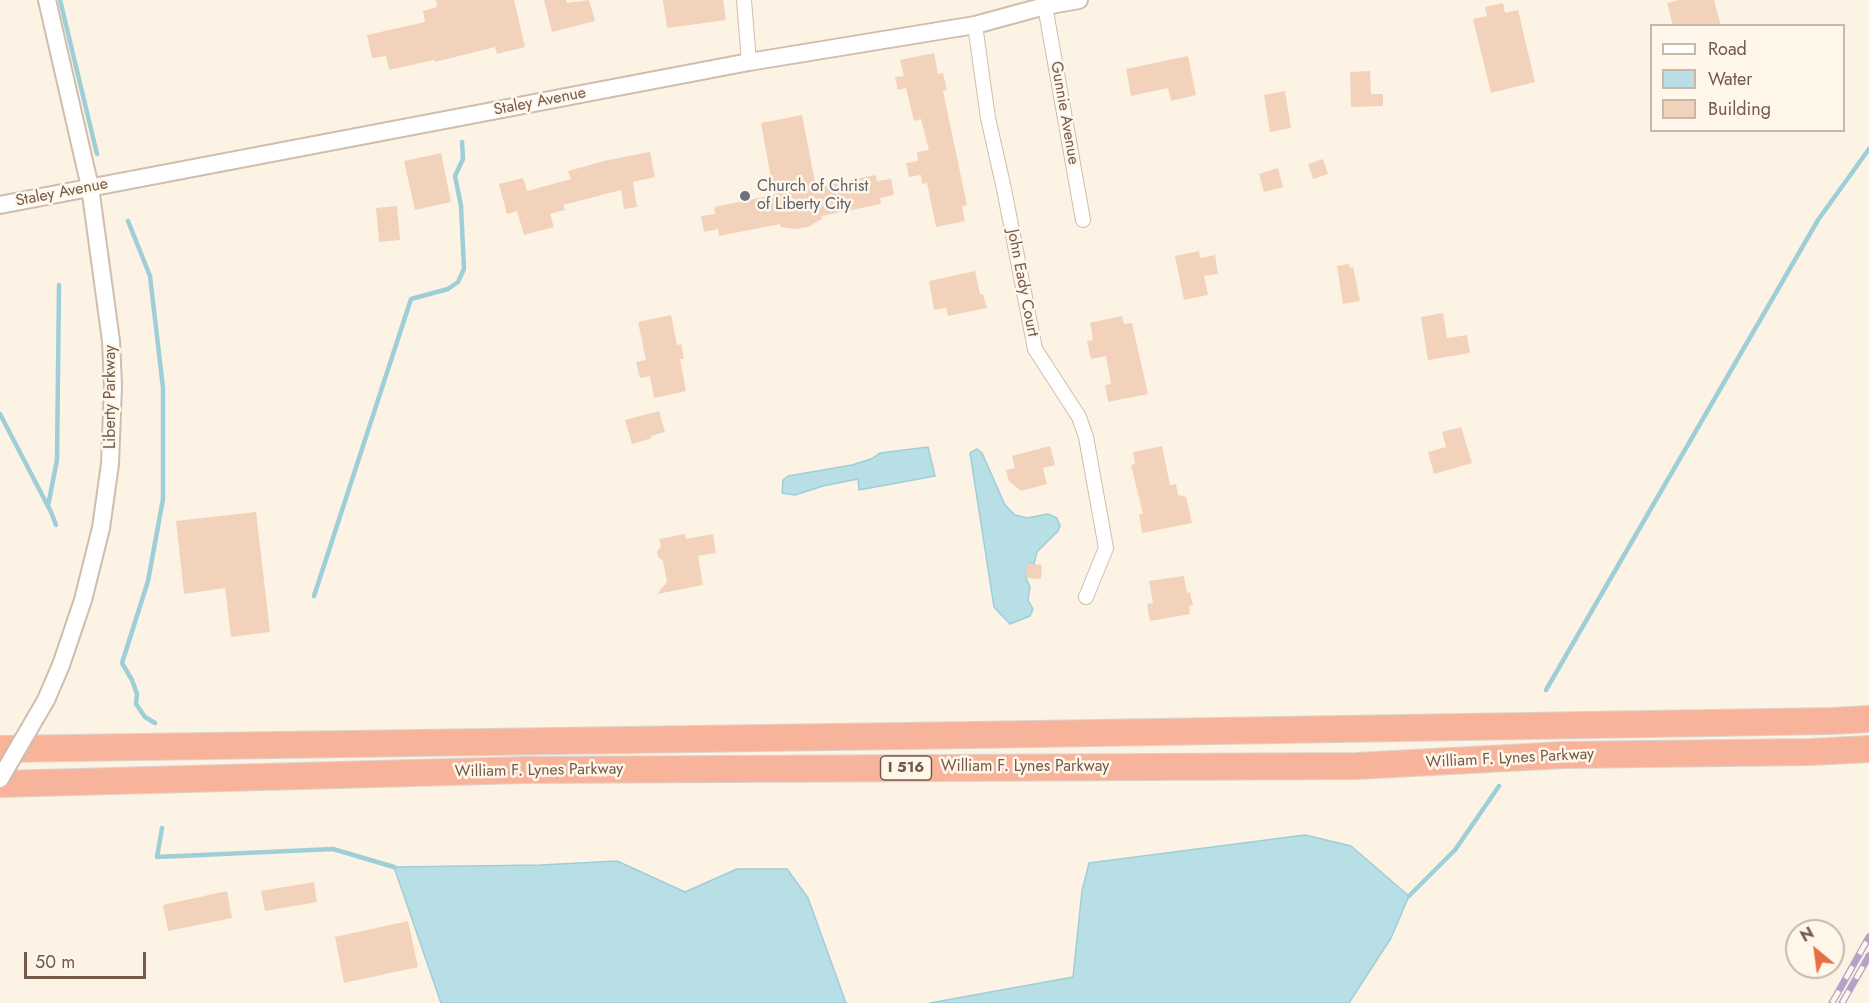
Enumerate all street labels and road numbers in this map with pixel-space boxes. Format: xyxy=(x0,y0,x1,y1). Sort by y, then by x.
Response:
street label: Gunnie Avenue xyxy=(1045,60,1083,166)
street label: Staley Avenue xyxy=(492,84,588,120)
street label: Staley Avenue xyxy=(14,175,110,211)
street label: John Eady Court xyxy=(1002,228,1042,338)
street label: Liberty Parkway xyxy=(101,345,121,449)
street label: William F. Lynes Parkway xyxy=(1425,745,1595,773)
road number: I 516 xyxy=(880,756,932,780)
street label: William F. Lynes Parkway xyxy=(941,757,1109,777)
street label: William F. Lynes Parkway xyxy=(455,760,623,782)

